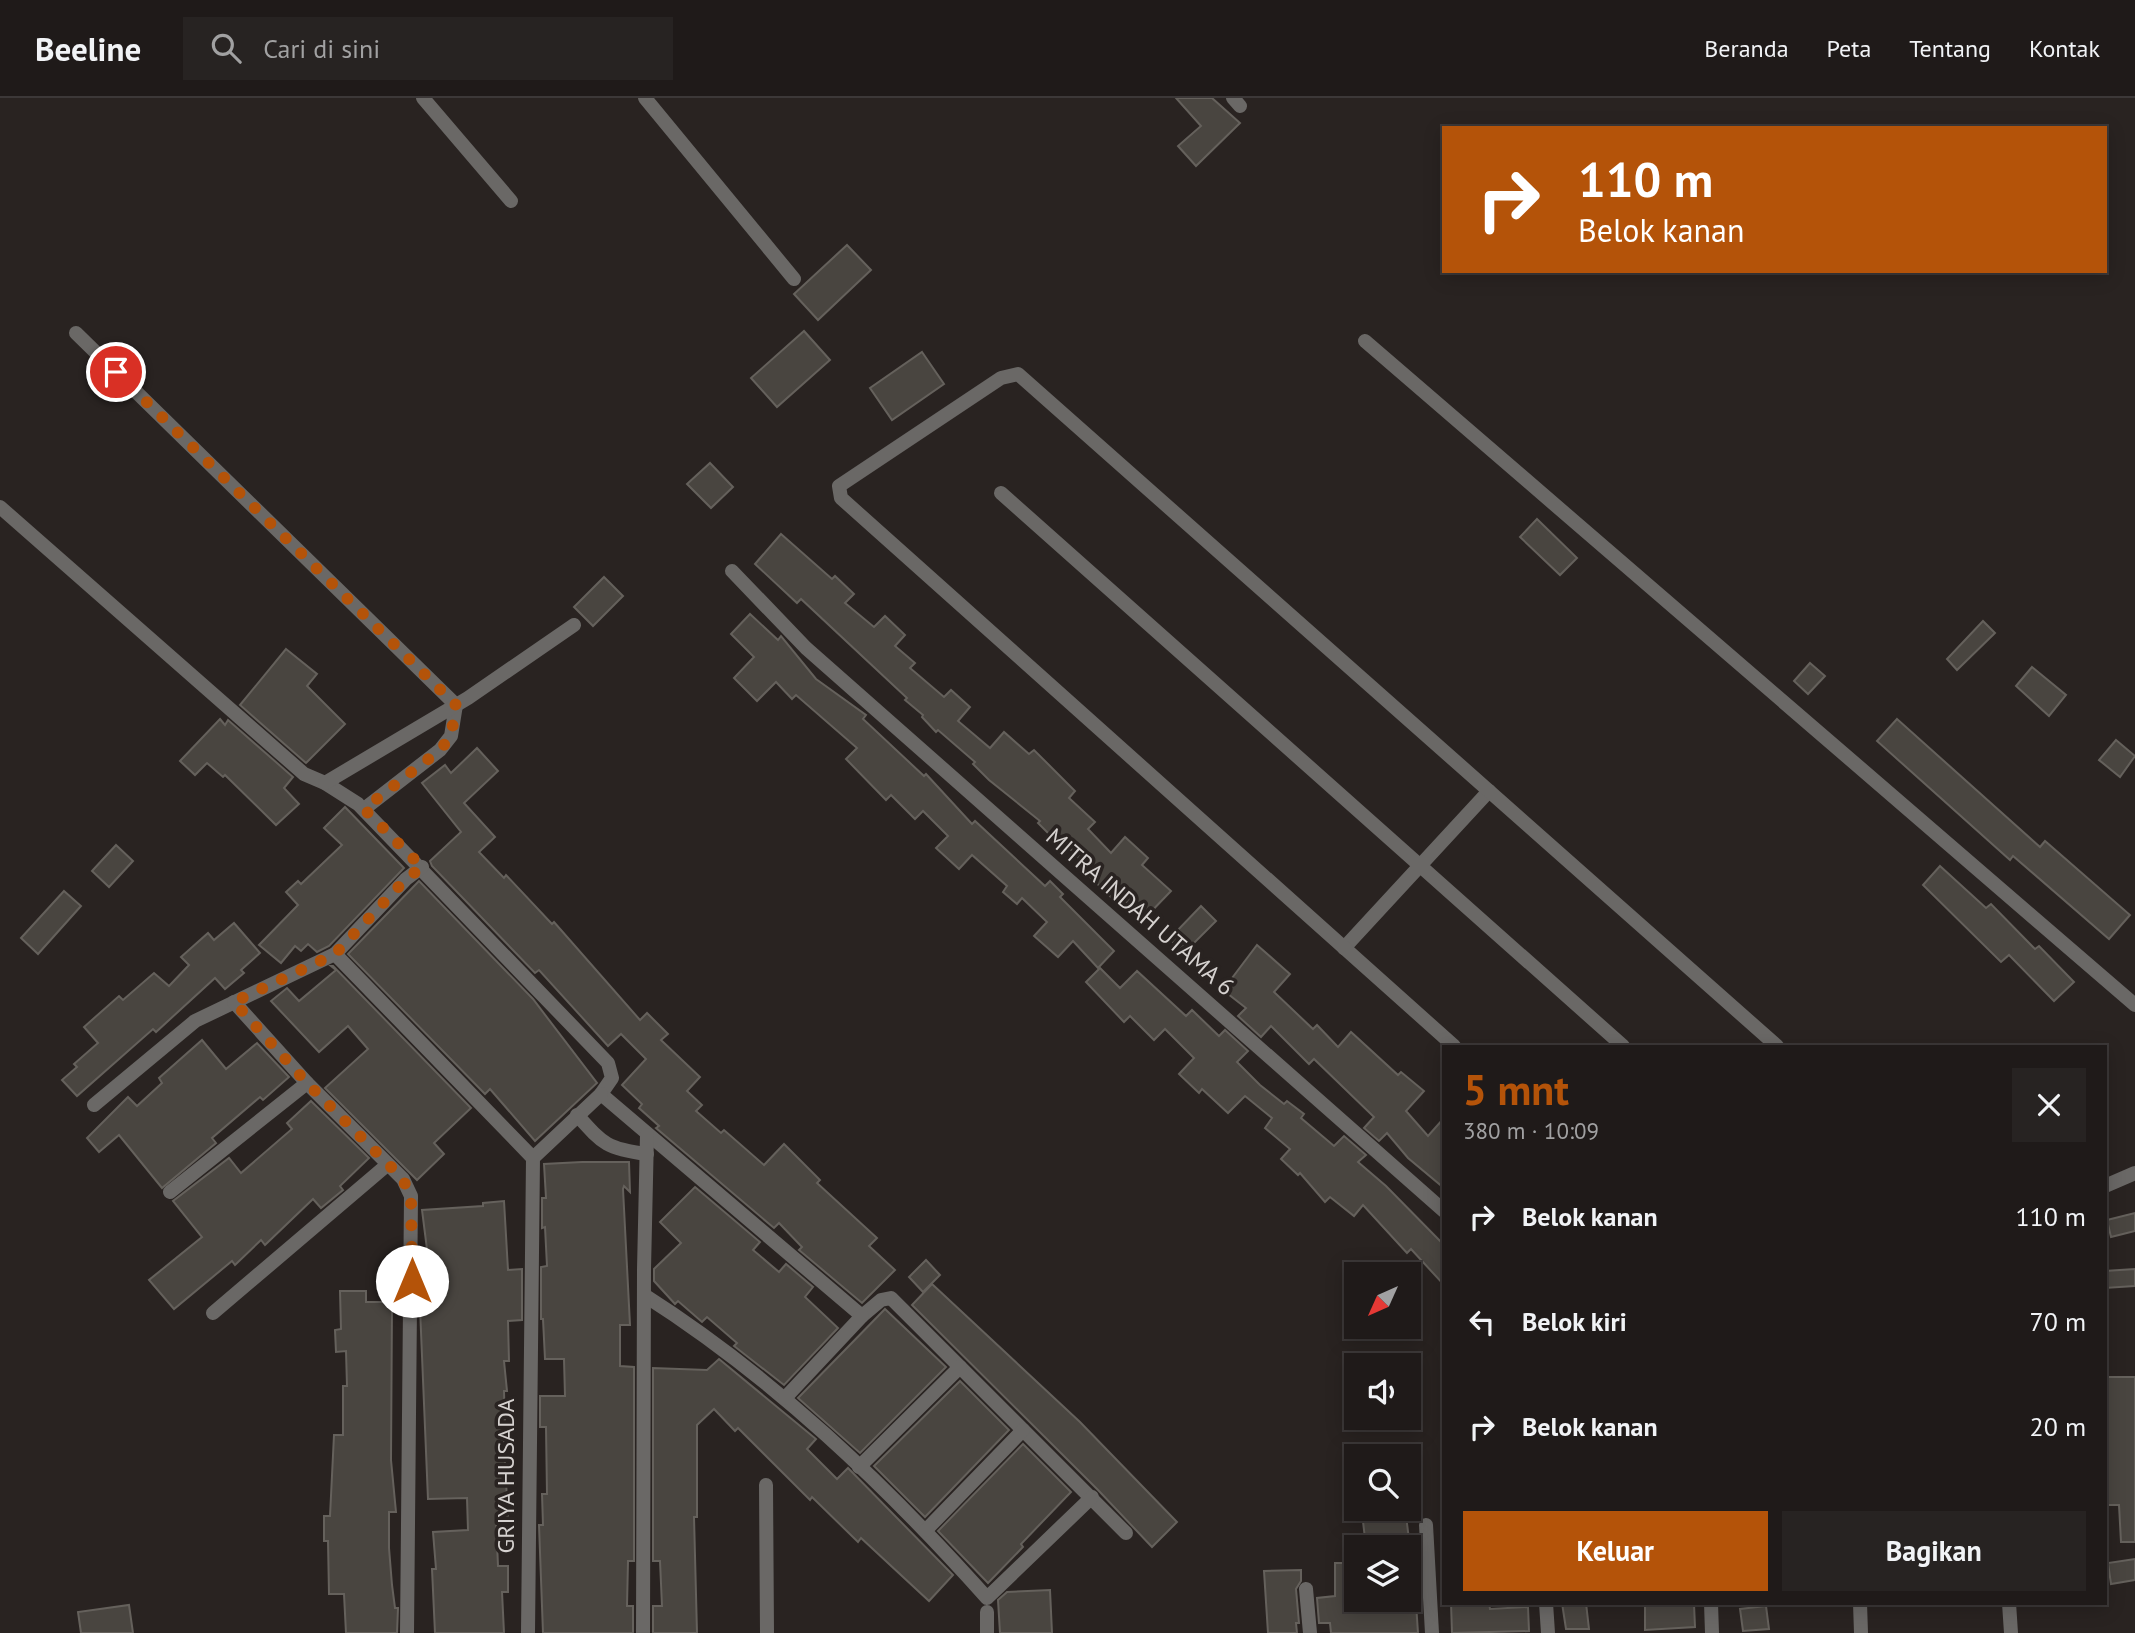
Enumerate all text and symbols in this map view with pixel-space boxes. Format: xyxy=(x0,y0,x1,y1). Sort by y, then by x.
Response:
search box xyxy=(183,17,673,80)
text: Beeline xyxy=(35,27,141,70)
icon: search xyxy=(207,29,245,67)
text: Cari di sini xyxy=(263,32,380,65)
text: Beranda xyxy=(1704,33,1789,64)
text: Peta xyxy=(1827,33,1871,64)
text: Tentang xyxy=(1909,33,1991,64)
text: Kontak xyxy=(2029,33,2100,64)
text: 110 m xyxy=(1578,147,1713,211)
icon: right xyxy=(1463,154,1554,245)
text: Belok kanan xyxy=(1578,209,1744,251)
pin xyxy=(86,342,146,402)
icon: arrive xyxy=(97,353,135,391)
street label: MITRA INDAH UTAMA 6 xyxy=(1040,821,1241,1002)
text: 5 mnt xyxy=(1463,1062,1569,1117)
button: close xyxy=(2012,1068,2086,1142)
text: 380 m · 10:09 xyxy=(1463,1116,1599,1145)
icon: right xyxy=(1463,1198,1501,1236)
text: Belok kanan xyxy=(1522,1200,1658,1233)
text: 110 m xyxy=(2015,1200,2086,1233)
position arrow xyxy=(375,1244,449,1318)
north arrow xyxy=(1344,1262,1421,1339)
map controls xyxy=(1344,1262,1421,1612)
icon: left xyxy=(1463,1303,1501,1341)
text: Belok kiri xyxy=(1522,1305,1627,1338)
text: 70 m xyxy=(2030,1305,2086,1338)
button: sound xyxy=(1344,1353,1421,1430)
street label: GRIYA HUSADA xyxy=(490,1399,521,1553)
icon: right xyxy=(1463,1408,1501,1446)
text: Belok kanan xyxy=(1522,1410,1658,1443)
text: 20 m xyxy=(2030,1410,2086,1443)
button: search xyxy=(1344,1444,1421,1521)
button: Keluar xyxy=(1463,1511,1768,1591)
button: Bagikan xyxy=(1782,1511,2086,1591)
button: layers xyxy=(1344,1535,1421,1612)

